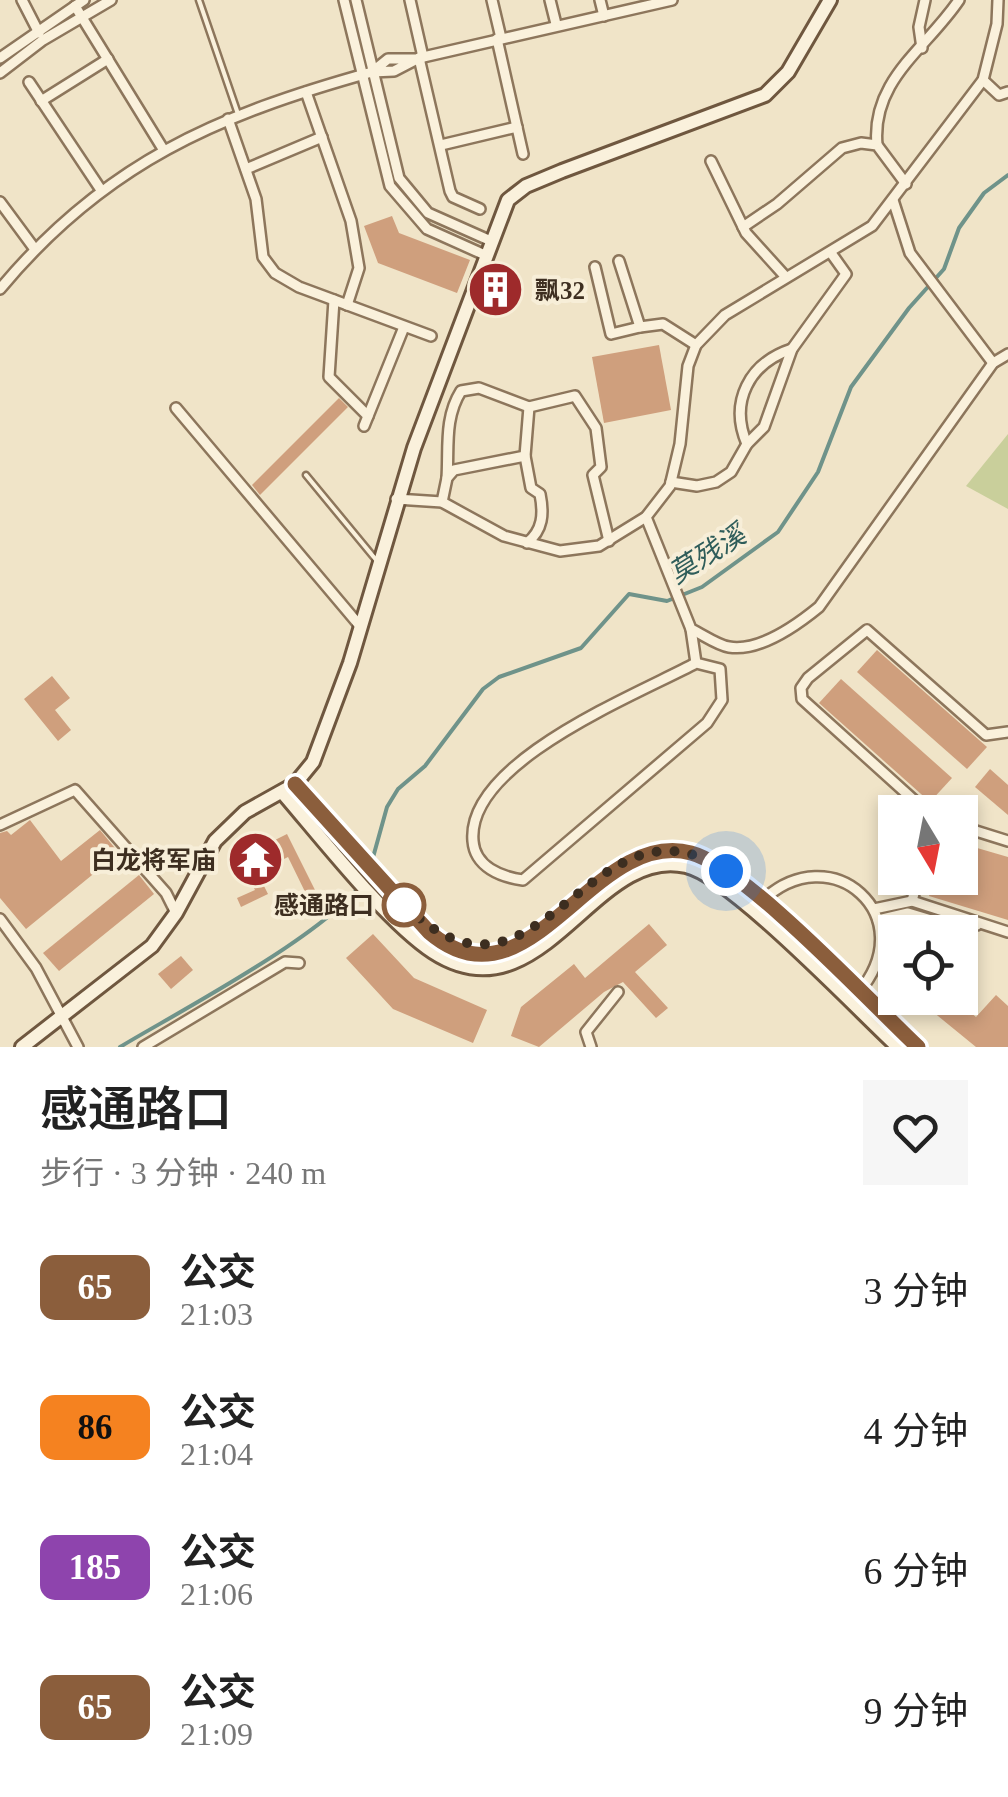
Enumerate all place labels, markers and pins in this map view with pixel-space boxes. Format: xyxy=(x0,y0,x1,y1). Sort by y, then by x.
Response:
building icon: 飘32 xyxy=(466,260,526,320)
place label: 飘32 xyxy=(535,277,585,304)
temple icon: 白龙将军庙 xyxy=(225,830,285,890)
place label: 白龙将军庙 xyxy=(91,847,216,874)
marker: 感通路口 xyxy=(383,884,425,926)
place label: 感通路口 xyxy=(274,892,374,919)

